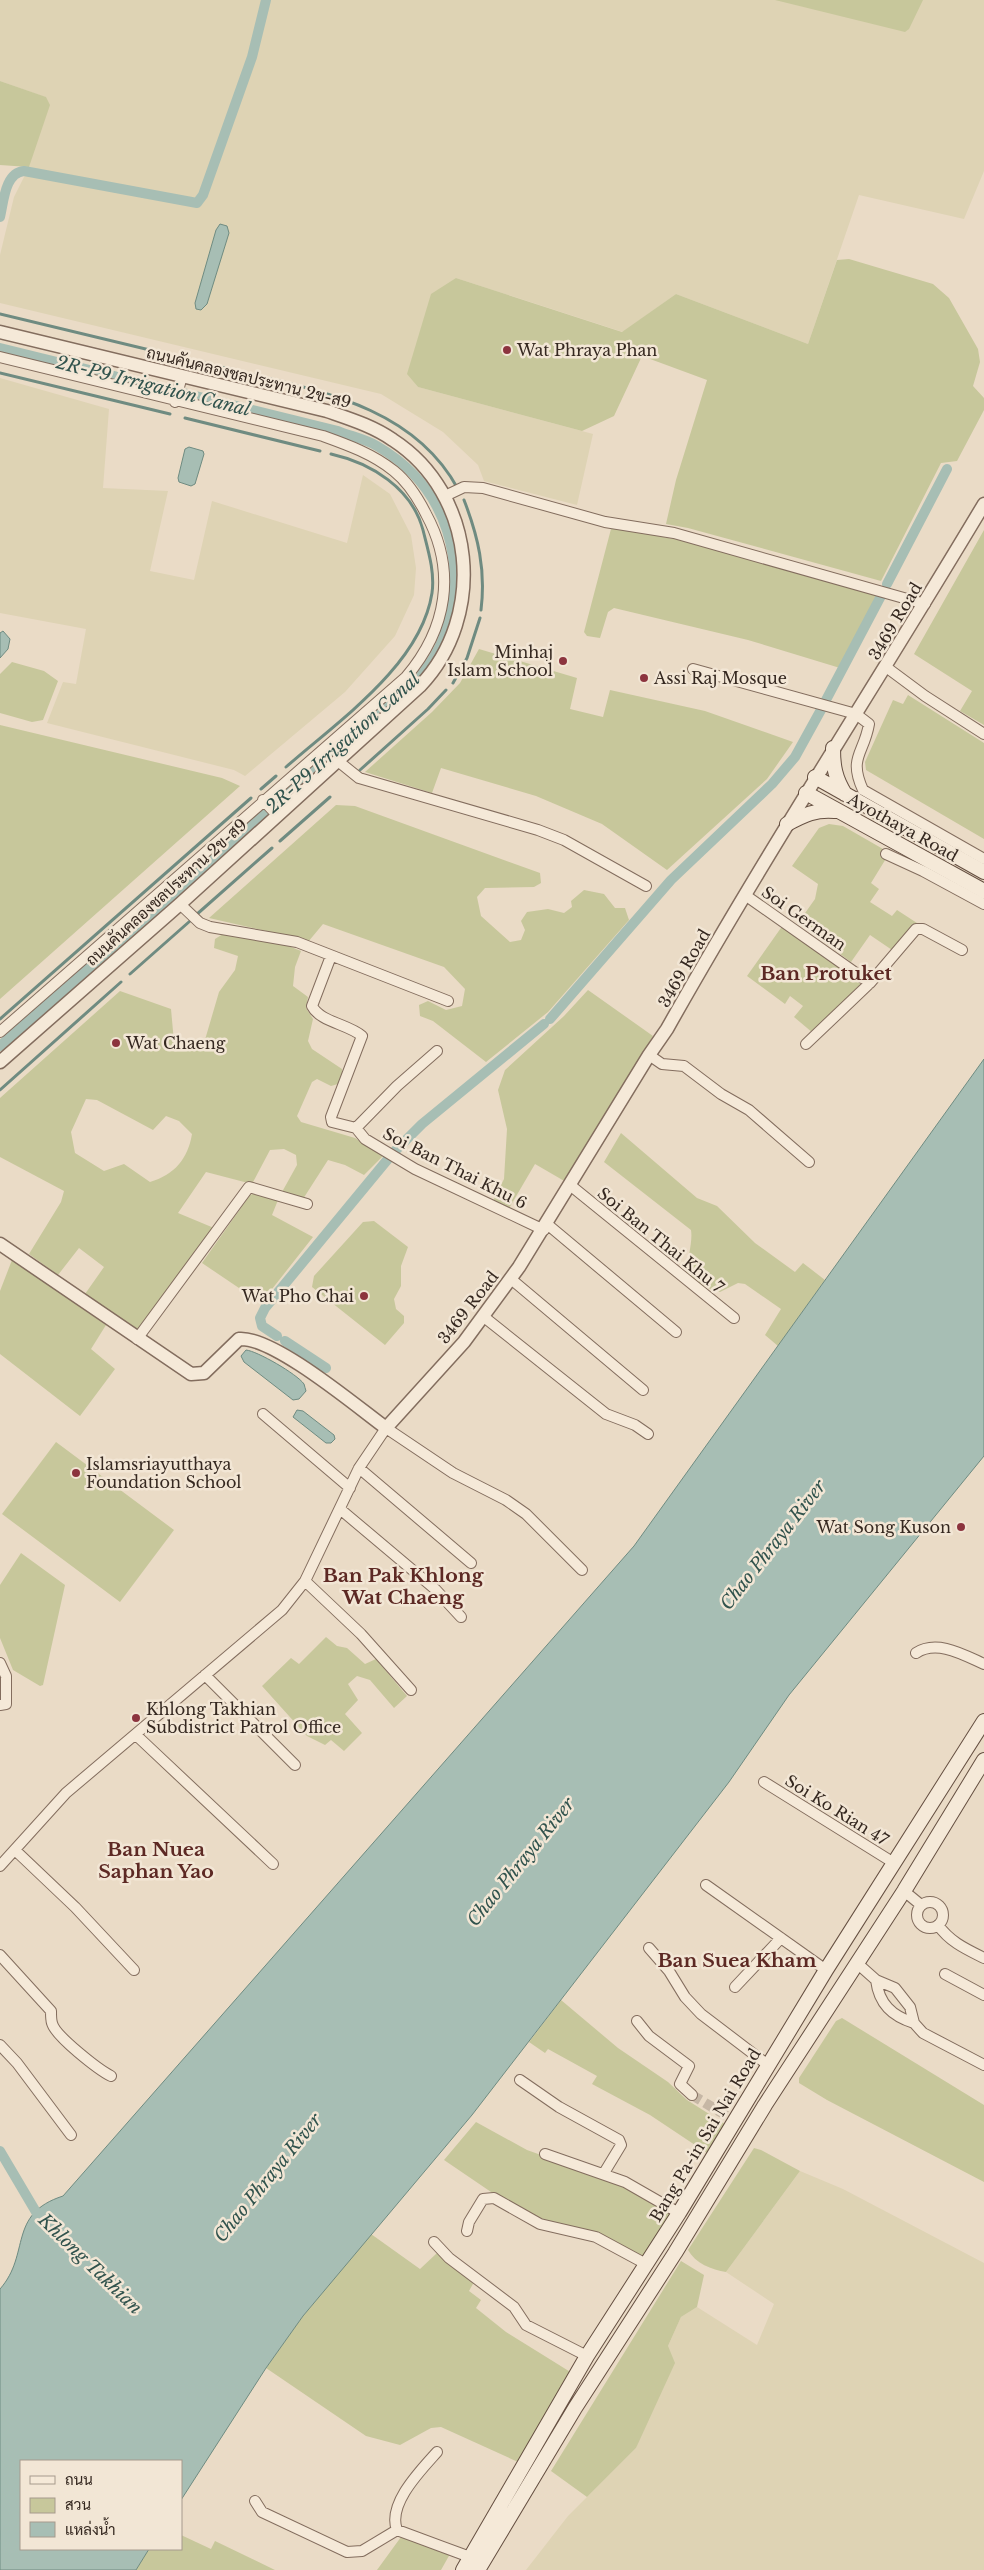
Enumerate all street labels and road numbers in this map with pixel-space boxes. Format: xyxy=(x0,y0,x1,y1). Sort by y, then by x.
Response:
street label: ถนนคันคลองชลประทาน 2ข-ส9 xyxy=(145,342,353,412)
street label: 3469 Road xyxy=(864,578,926,663)
street label: Ayothaya Road xyxy=(843,788,962,866)
street label: ถนนคันคลองชลประทาน 2ข-ส9 xyxy=(81,814,251,970)
street label: Soi German xyxy=(758,882,850,954)
street label: 3469 Road xyxy=(654,925,714,1011)
street label: Soi Ban Thai Khu 6 xyxy=(380,1123,530,1213)
street label: Soi Ban Thai Khu 7 xyxy=(594,1183,729,1298)
street label: 3469 Road xyxy=(433,1266,503,1347)
street label: Soi Ko Rian 47 xyxy=(782,1770,893,1850)
street label: Bang Pa-in Sai Nai Road xyxy=(645,2044,765,2225)

